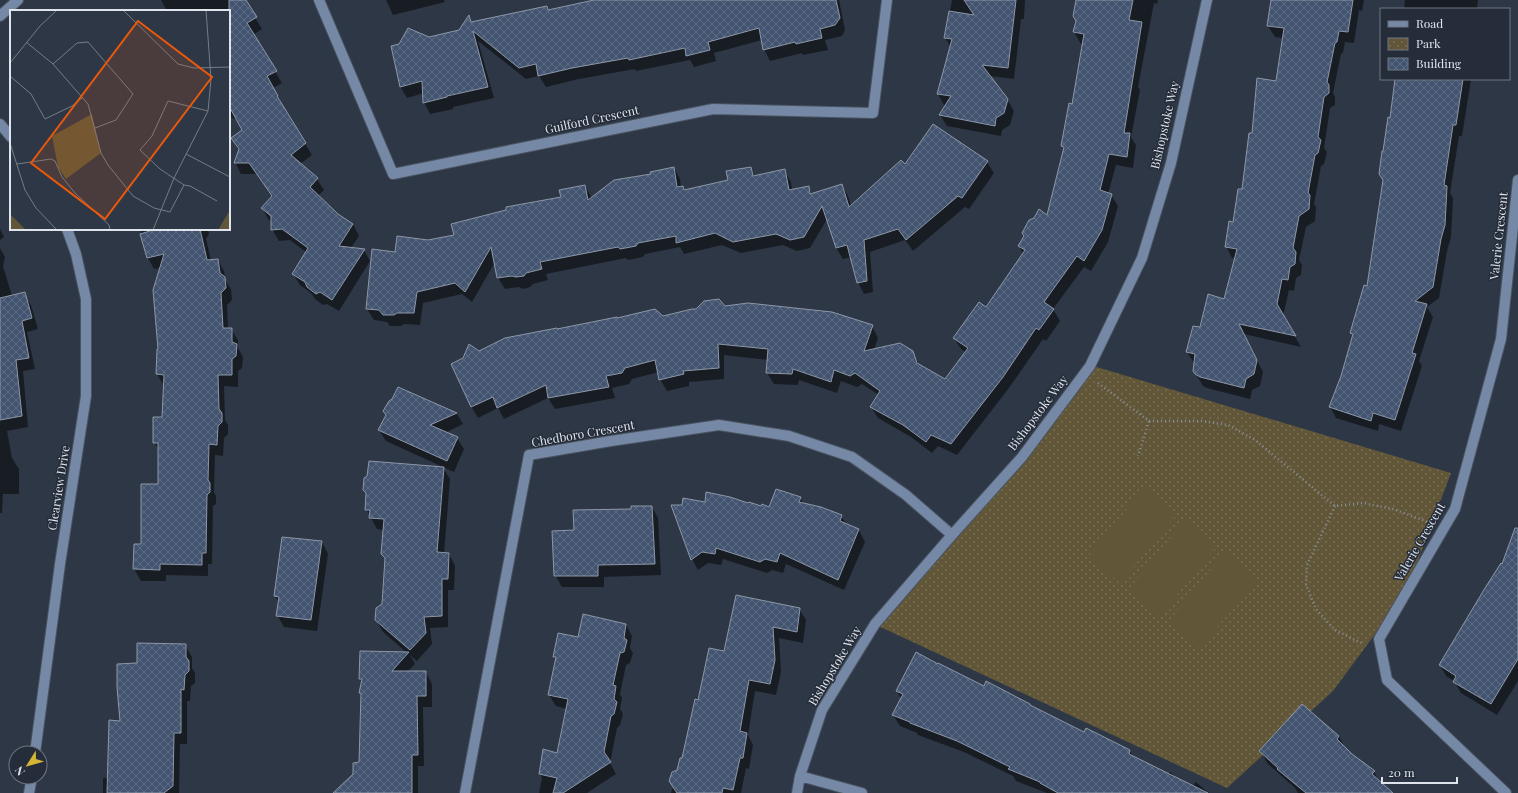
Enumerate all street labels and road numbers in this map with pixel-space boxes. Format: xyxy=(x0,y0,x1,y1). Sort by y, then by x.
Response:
street label: Bishopstoke Way xyxy=(1146,79,1182,170)
street label: Guilford Crescent xyxy=(543,101,641,137)
street label: Valerie Crescent xyxy=(1485,190,1511,282)
street label: Bishopstoke Way xyxy=(1004,372,1071,453)
street label: Chedboro Crescent xyxy=(530,416,636,450)
street label: Clearview Drive xyxy=(43,444,73,531)
street label: Valerie Crescent xyxy=(1390,499,1448,585)
street label: Bishopstoke Way xyxy=(804,623,864,708)

